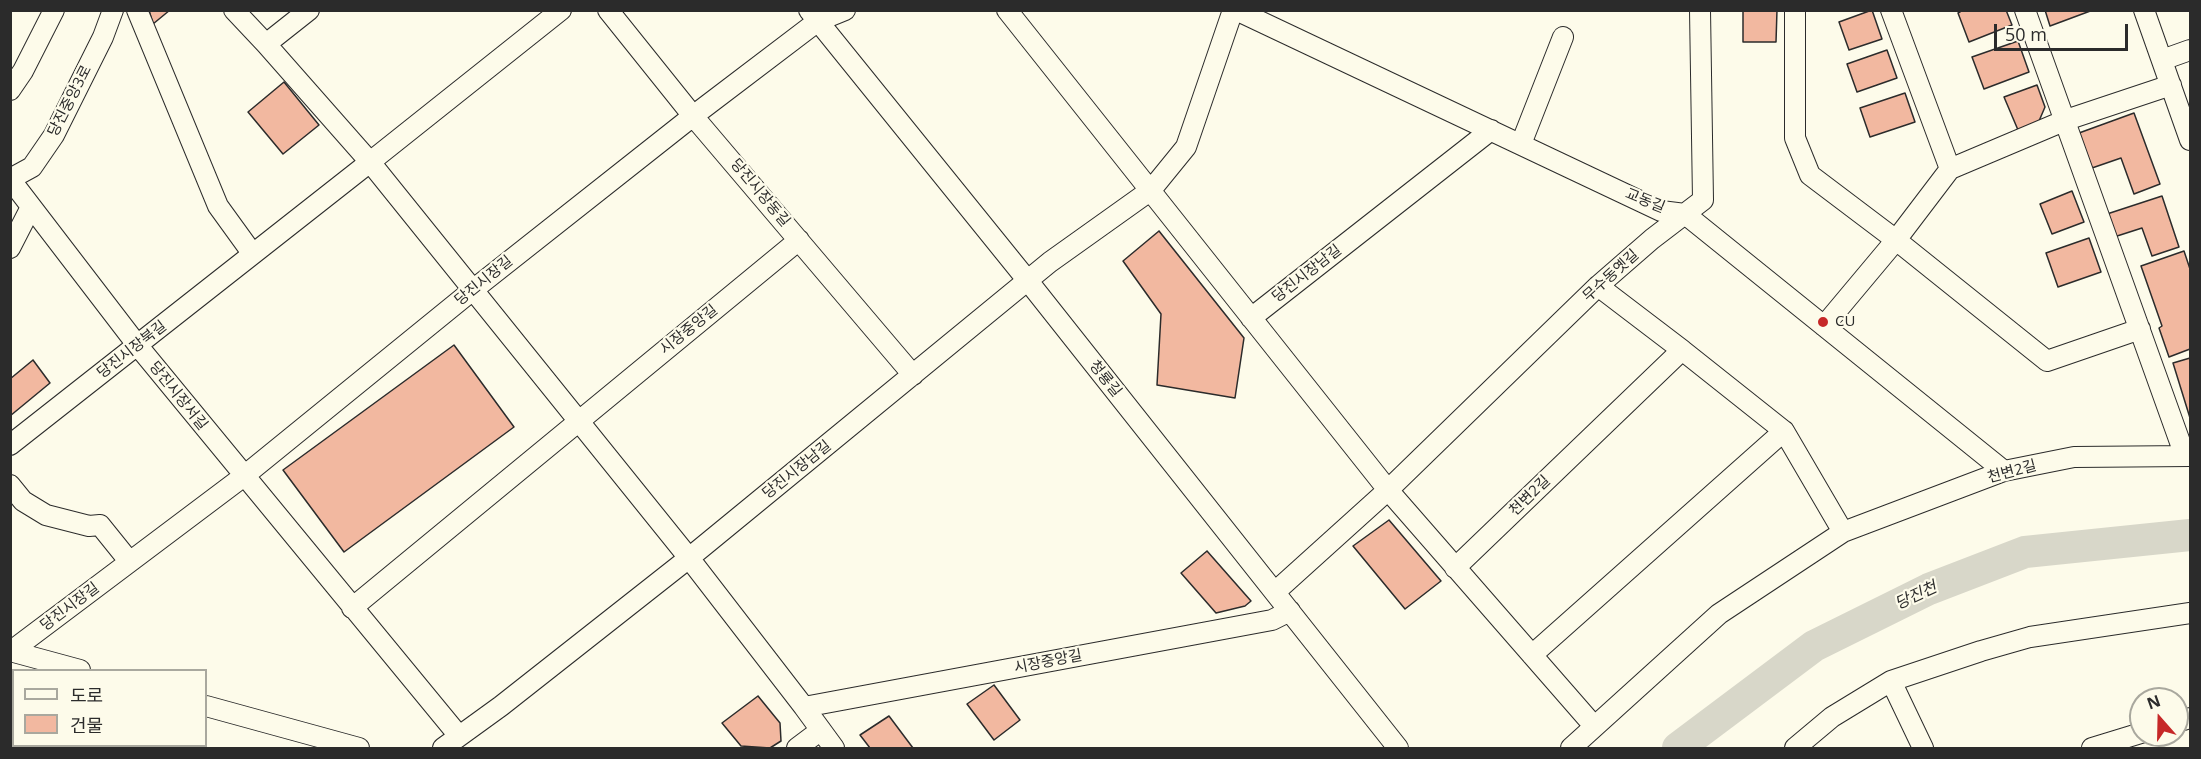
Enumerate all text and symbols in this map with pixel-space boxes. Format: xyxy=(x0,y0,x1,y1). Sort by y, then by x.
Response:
scale bar xyxy=(1997,12,2130,50)
text: 50 m xyxy=(2005,22,2047,46)
street label: 당진중앙3로 xyxy=(44,62,96,140)
street label: 당진시장동길 xyxy=(726,156,794,230)
street label: 교동길 xyxy=(1622,185,1668,217)
street label: 당진시장남길 xyxy=(1269,241,1345,307)
street label: 무수동옛길 xyxy=(1579,246,1643,306)
street label: 당진시장길 xyxy=(452,252,516,310)
street label: 시장중앙길 xyxy=(657,301,721,359)
place label: CU xyxy=(1835,313,1855,331)
marker: CU xyxy=(1816,315,1830,329)
street label: 당진시장북길 xyxy=(94,317,170,383)
street label: 청룡길 xyxy=(1085,357,1125,401)
street label: 당진시장서길 xyxy=(145,358,211,434)
street label: 당진시장남길 xyxy=(759,437,835,503)
street label: 천변2길 xyxy=(1986,457,2038,487)
street label: 천변2길 xyxy=(1506,472,1554,520)
water label: 당진천 xyxy=(1892,578,1940,614)
street label: 당진시장길 xyxy=(37,579,103,635)
street label: 시장중앙길 xyxy=(1012,647,1084,677)
legend xyxy=(12,669,207,747)
text: 도로 xyxy=(70,683,103,707)
north arrow xyxy=(2129,687,2189,747)
text: N xyxy=(2144,689,2163,715)
text: 건물 xyxy=(70,713,103,737)

